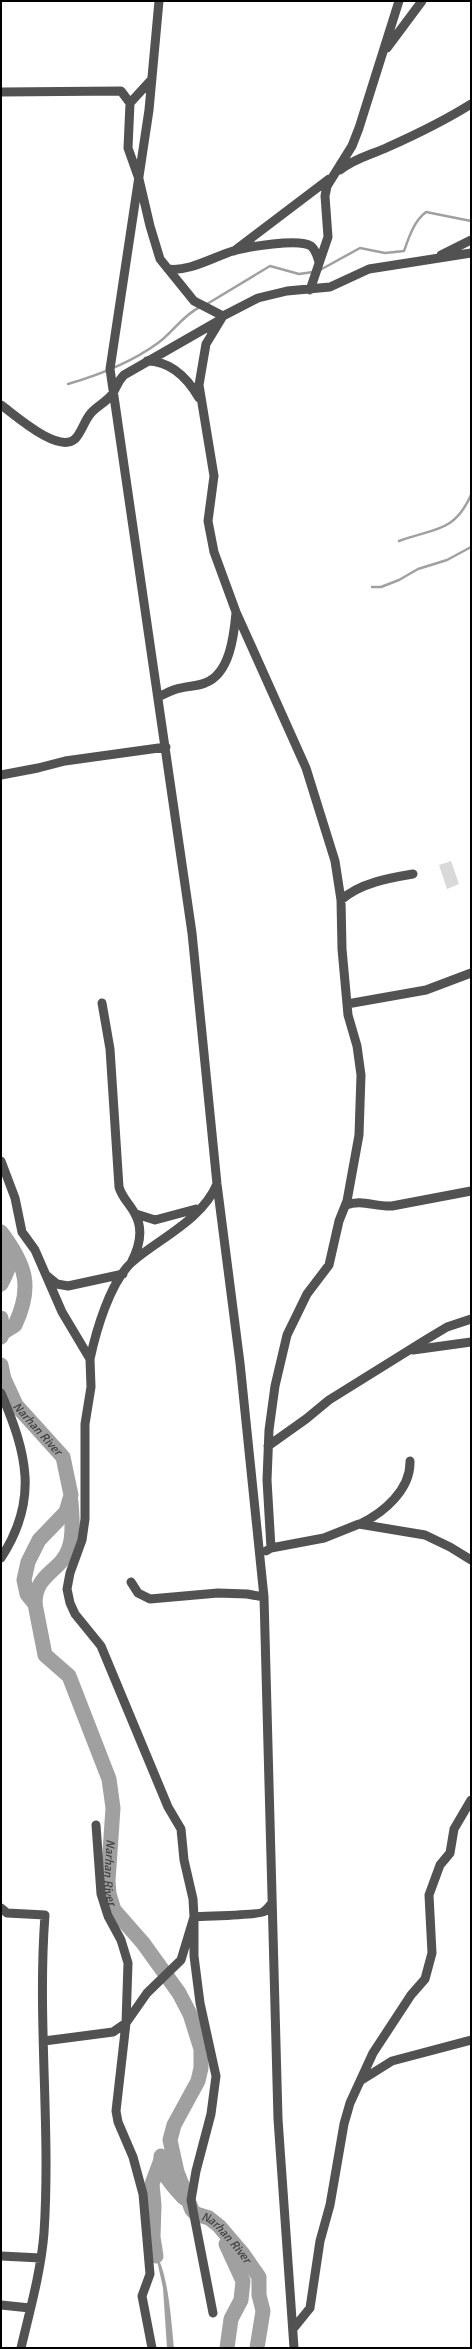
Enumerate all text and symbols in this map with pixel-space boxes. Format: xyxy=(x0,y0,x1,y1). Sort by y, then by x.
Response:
water label: Narhan River xyxy=(10,1399,66,1460)
water label: Narhan River xyxy=(100,1839,120,1909)
water label: Narhan River xyxy=(200,2209,256,2267)

